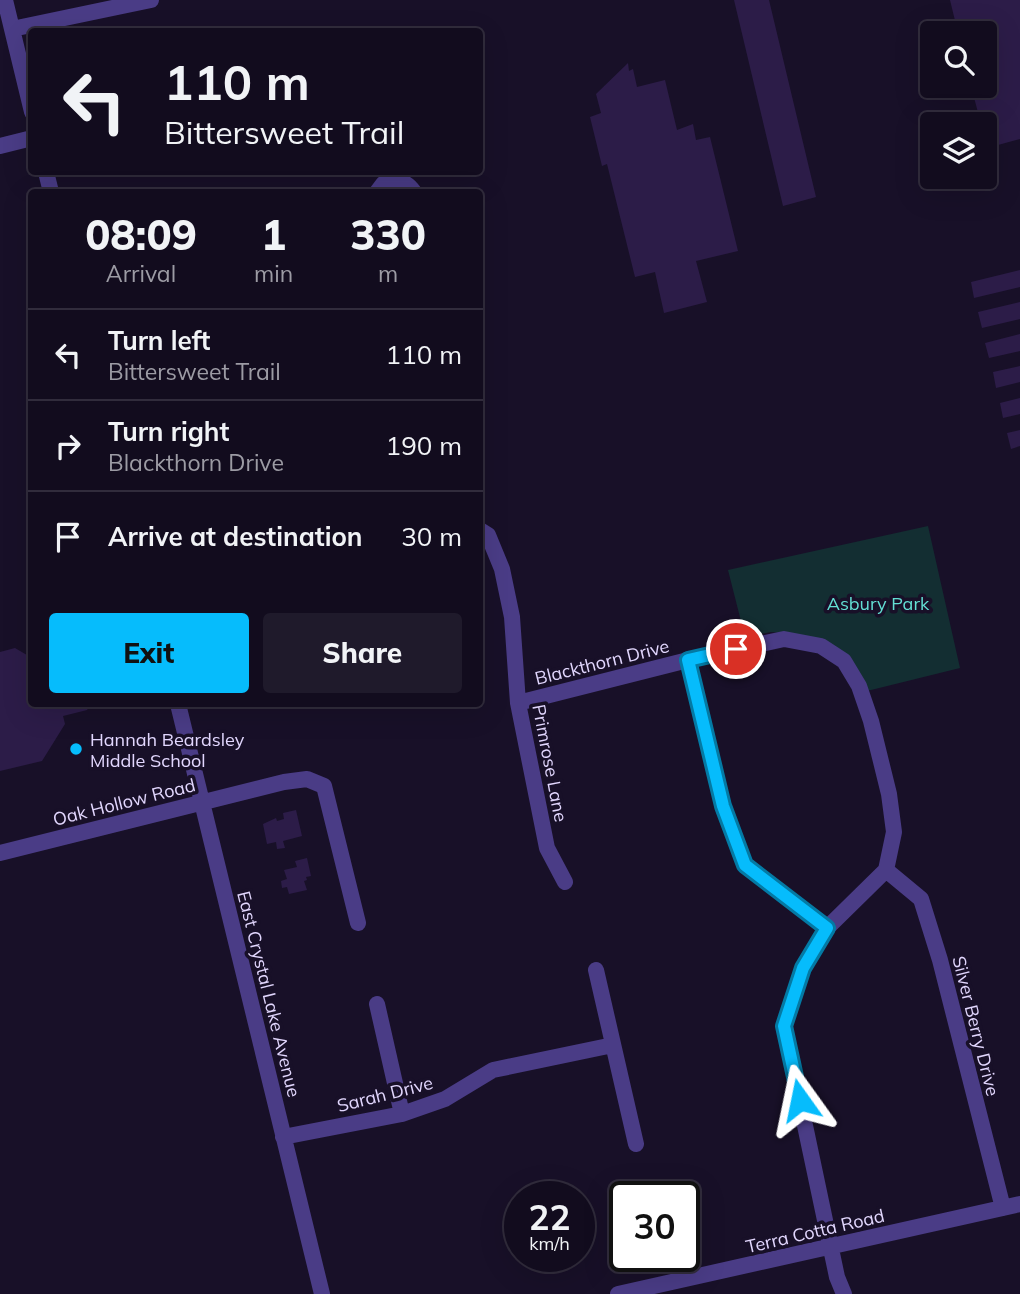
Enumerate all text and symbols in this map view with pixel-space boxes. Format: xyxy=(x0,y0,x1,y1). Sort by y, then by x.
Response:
map controls xyxy=(920,21,997,189)
button: search xyxy=(920,21,997,98)
text: 110 m xyxy=(164,51,310,112)
icon: left xyxy=(49,56,140,147)
text: Bittersweet Trail xyxy=(164,112,404,152)
button: layers xyxy=(920,112,997,189)
text: 08:09 xyxy=(85,208,197,261)
text: 1 xyxy=(261,208,286,261)
text: 330 xyxy=(350,208,426,261)
text: Arrival xyxy=(106,259,176,288)
text: min xyxy=(254,259,293,288)
text: m xyxy=(378,259,398,288)
text: Turn left xyxy=(108,324,210,357)
icon: left xyxy=(49,336,87,374)
text: 110 m xyxy=(386,338,462,371)
text: Bittersweet Trail xyxy=(108,357,281,386)
text: Turn right xyxy=(108,415,229,448)
icon: right xyxy=(49,427,87,465)
text: 190 m xyxy=(386,429,462,462)
text: Blackthorn Drive xyxy=(108,448,284,477)
icon: arrive xyxy=(49,518,87,556)
text: Arrive at destination xyxy=(108,520,363,553)
text: 30 m xyxy=(401,520,462,553)
park label: Asbury Park xyxy=(827,592,930,615)
button: Exit xyxy=(49,613,249,693)
button: Share xyxy=(263,613,462,693)
pin xyxy=(706,619,766,679)
icon: arrive xyxy=(717,630,755,668)
street label: Blackthorn Drive xyxy=(532,634,672,690)
street label: Primrose Lane xyxy=(527,702,573,824)
place label: Hannah Beardsley Middle School xyxy=(90,728,245,772)
marker: Hannah Beardsley Middle School xyxy=(68,741,84,757)
street label: Oak Hollow Road xyxy=(50,773,198,831)
street label: East Crystal Lake Avenue xyxy=(232,889,306,1099)
street label: Silver Berry Drive xyxy=(947,954,1005,1098)
position arrow xyxy=(763,1063,837,1137)
street label: Sarah Drive xyxy=(335,1071,435,1117)
speed limit sign: 30 xyxy=(609,1181,700,1272)
text: 22 xyxy=(528,1195,571,1239)
street label: Terra Cotta Road xyxy=(743,1204,887,1258)
text: km/h xyxy=(529,1232,570,1255)

